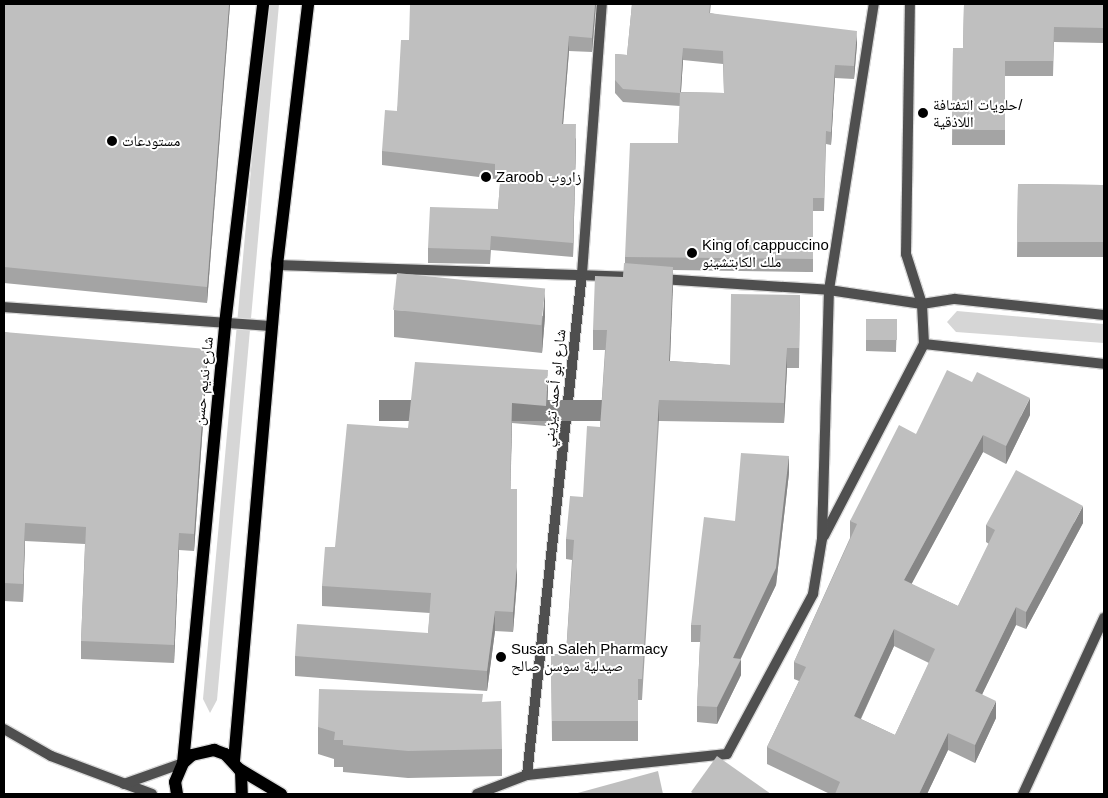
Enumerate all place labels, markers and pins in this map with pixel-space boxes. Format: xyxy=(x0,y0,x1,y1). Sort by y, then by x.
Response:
place label: حلويات التفتافة/ اللاذقية xyxy=(933,95,1022,130)
marker: حلويات التفتافة/ اللاذقية xyxy=(917,107,929,119)
place label: مستودعات xyxy=(122,132,180,150)
marker: مستودعات xyxy=(106,135,118,147)
place label: Zaroob زاروب xyxy=(496,168,581,186)
marker: Zaroob زاروب xyxy=(480,171,492,183)
place label: King of cappuccino ملك الكابتشينو xyxy=(702,235,829,270)
marker: King of cappuccino ملك الكابتشينو xyxy=(686,247,698,259)
place label: Susan Saleh Pharmacy صيدلية سوسن صالح xyxy=(511,639,668,674)
marker: Susan Saleh Pharmacy صيدلية سوسن صالح xyxy=(495,651,507,663)

